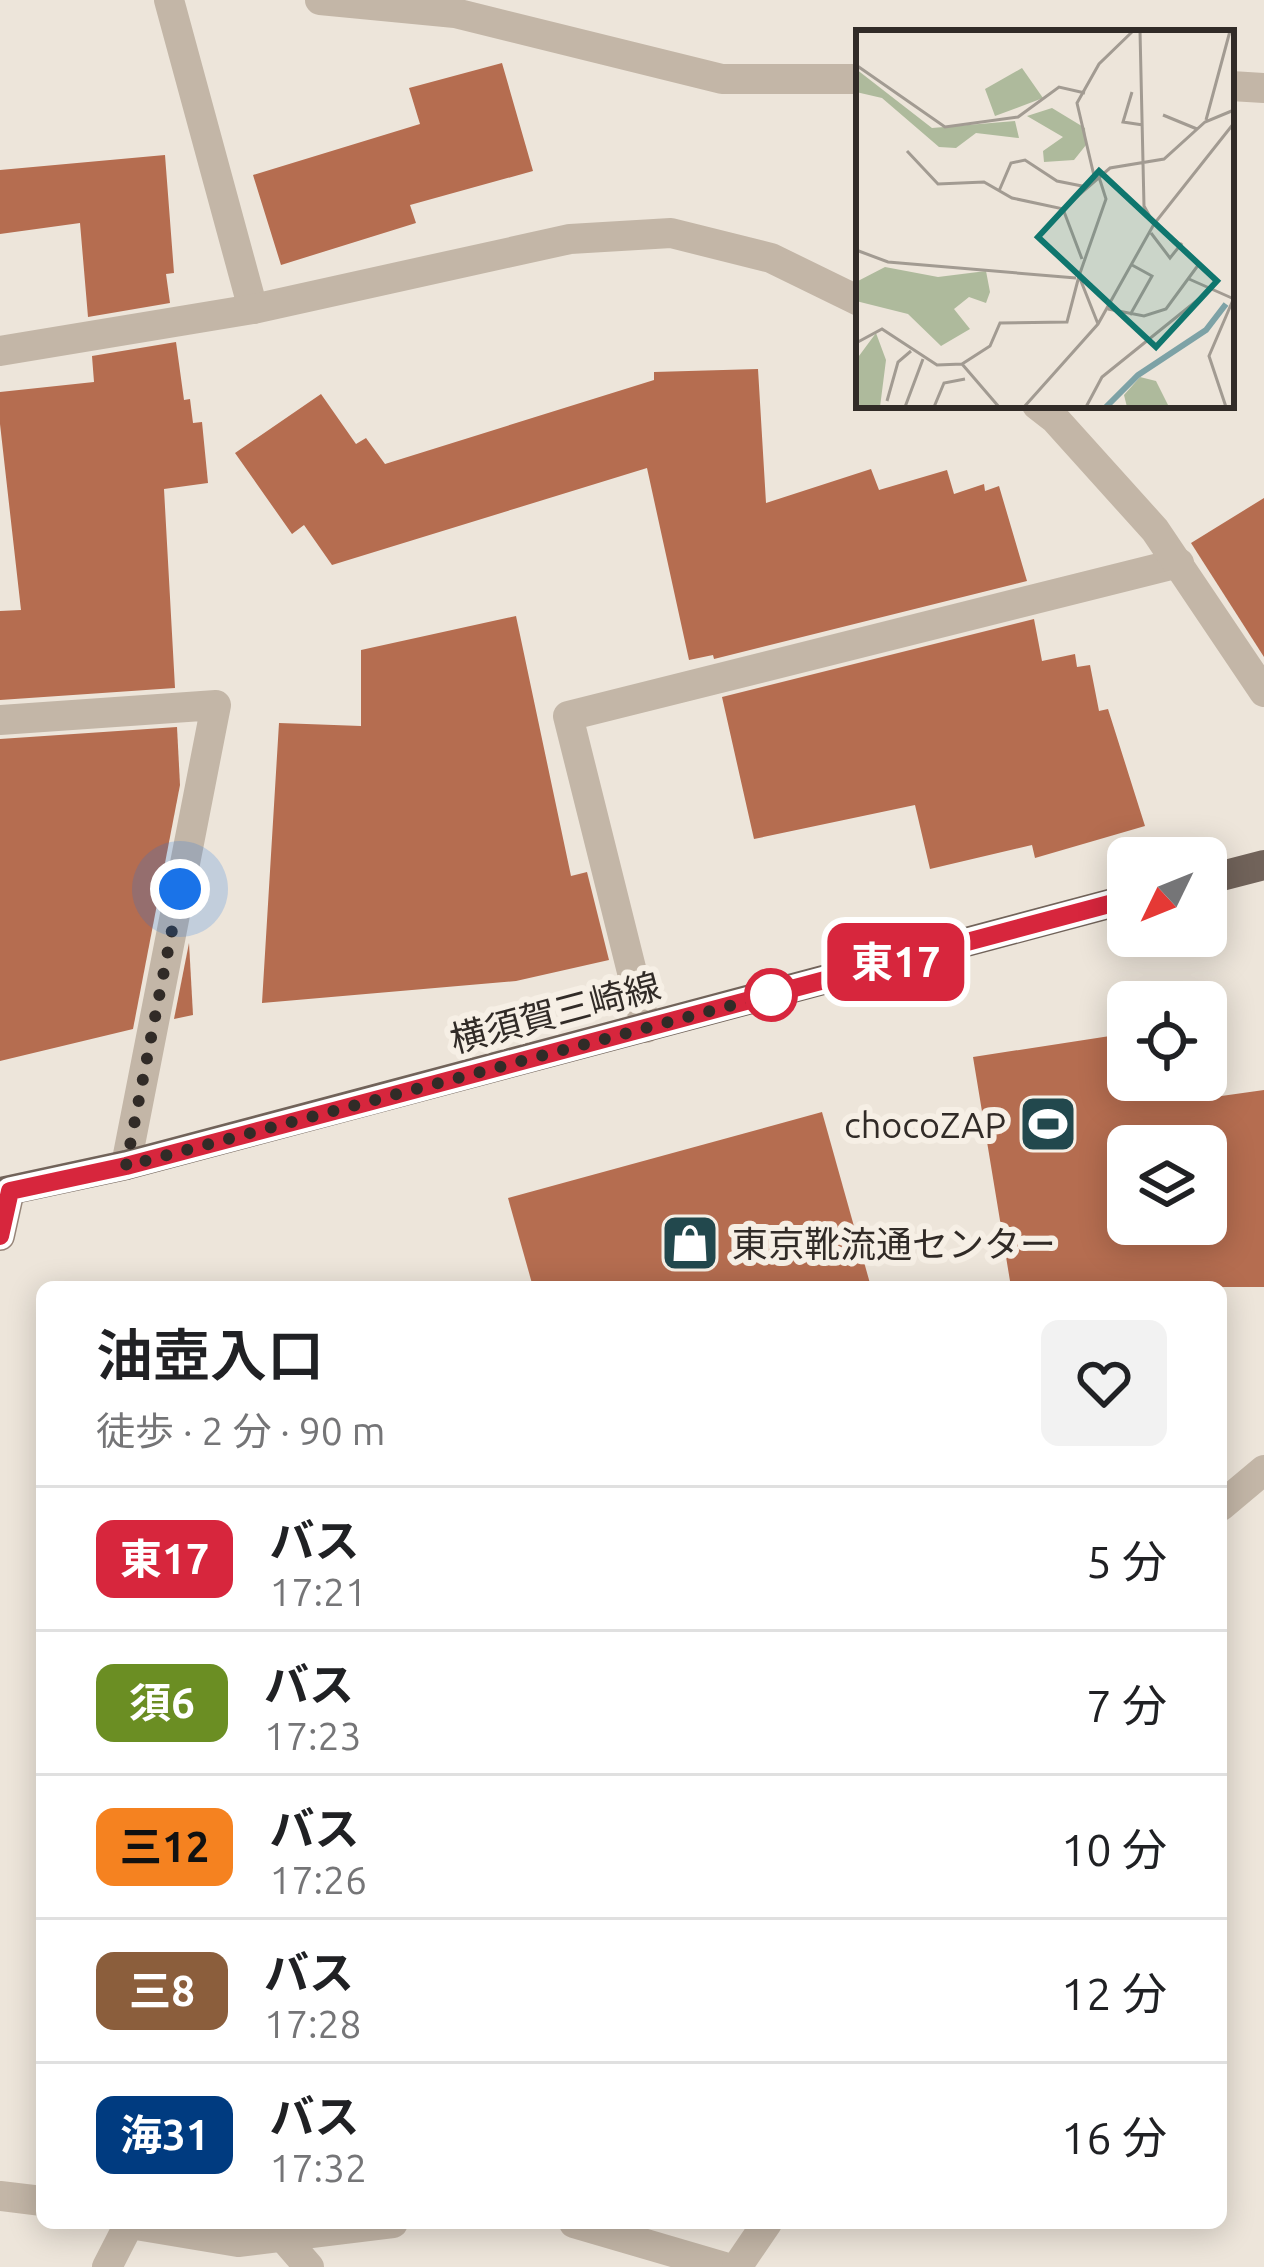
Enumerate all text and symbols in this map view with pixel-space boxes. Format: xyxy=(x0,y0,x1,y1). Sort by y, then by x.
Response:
inset map xyxy=(856,30,1234,408)
north arrow xyxy=(1107,837,1227,957)
map controls xyxy=(1107,837,1227,1245)
your location xyxy=(150,859,210,919)
line badge: 東17 xyxy=(827,923,965,1001)
text: 東17 xyxy=(851,938,941,985)
street label: 横須賀三崎線 xyxy=(445,964,665,1060)
unlabelled marker xyxy=(746,970,796,1020)
button: locate xyxy=(1107,981,1227,1101)
sports icon: chocoZAP xyxy=(1017,1093,1079,1155)
place label: chocoZAP xyxy=(844,1104,1006,1145)
button: layers xyxy=(1107,1125,1227,1245)
shop icon: 東京靴流通センター xyxy=(659,1212,721,1274)
place label: 東京靴流通センター xyxy=(732,1223,1056,1264)
button: heart xyxy=(1041,1320,1167,1446)
text: 油壺入口 xyxy=(96,1323,324,1387)
text: 徒歩 · 2 分 · 90 m xyxy=(96,1409,385,1452)
text: バス xyxy=(269,1515,359,1566)
text: 東17 xyxy=(120,1535,209,1582)
text: 5 分 xyxy=(1086,1536,1167,1587)
text: 17:21 xyxy=(269,1570,367,1613)
text: バス xyxy=(264,1659,354,1710)
text: 須6 xyxy=(129,1679,195,1726)
text: 7 分 xyxy=(1086,1680,1167,1731)
text: 17:23 xyxy=(264,1714,362,1757)
text: バス xyxy=(269,1803,359,1854)
text: 三12 xyxy=(120,1823,209,1870)
text: 10 分 xyxy=(1061,1824,1167,1875)
text: 17:26 xyxy=(269,1858,367,1901)
text: バス xyxy=(264,1947,354,1998)
text: 三8 xyxy=(129,1967,195,2014)
text: 12 分 xyxy=(1061,1968,1167,2019)
text: 17:28 xyxy=(264,2002,362,2045)
text: バス xyxy=(269,2091,359,2142)
text: 海31 xyxy=(120,2111,209,2158)
text: 16 分 xyxy=(1061,2112,1167,2163)
text: 17:32 xyxy=(269,2146,367,2189)

